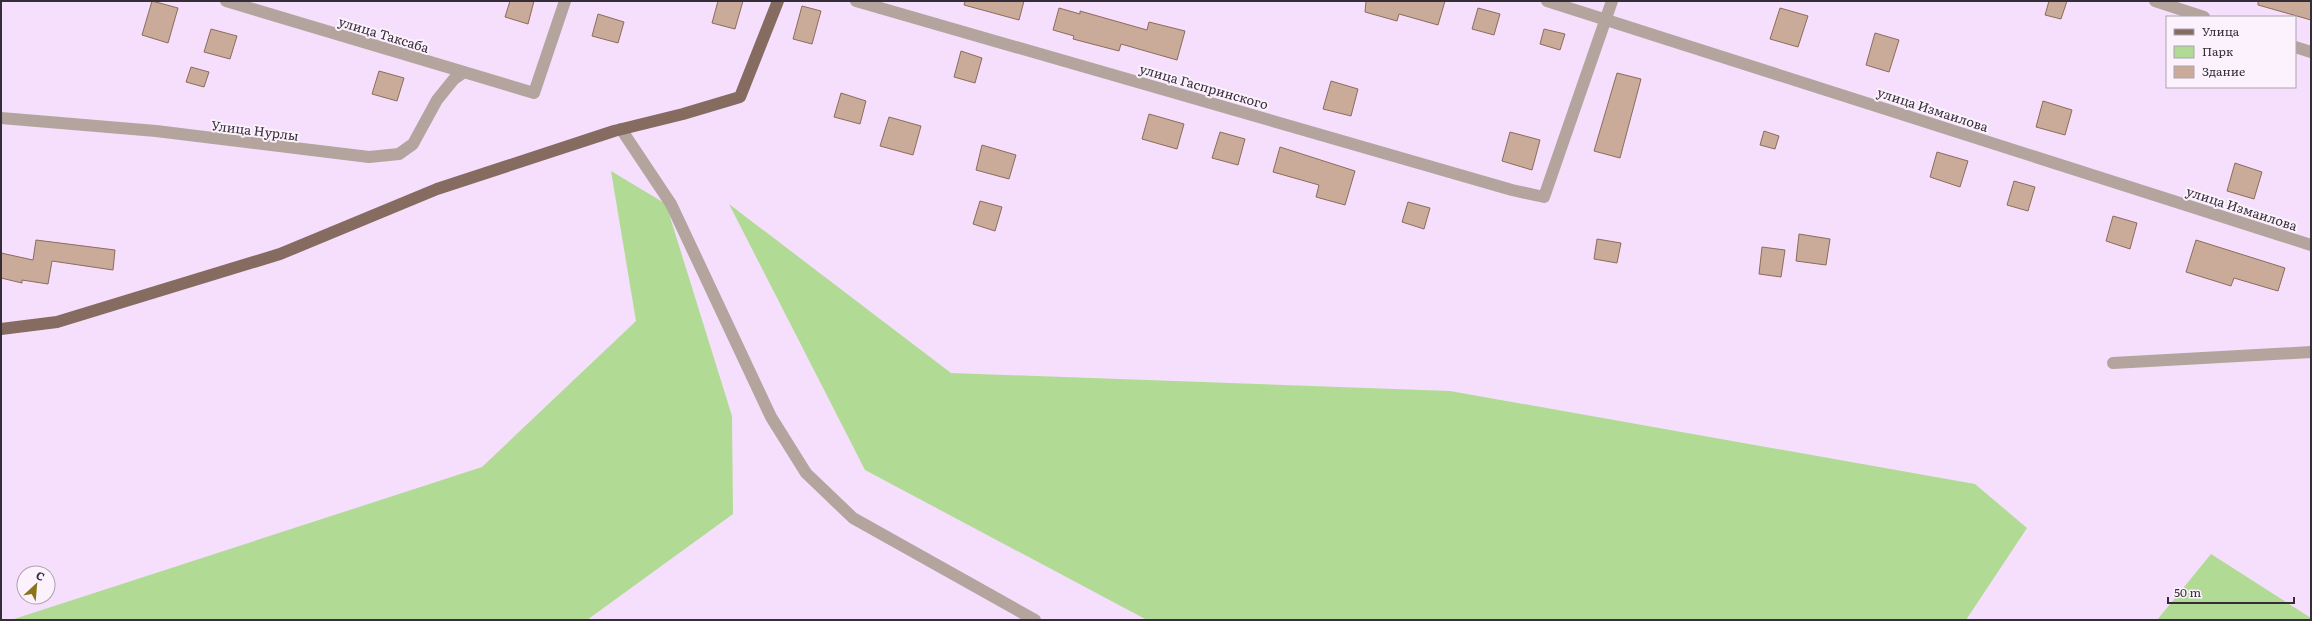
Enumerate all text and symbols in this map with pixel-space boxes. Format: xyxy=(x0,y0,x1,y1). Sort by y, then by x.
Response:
street label: улица Таксаба xyxy=(336,11,432,57)
legend xyxy=(2166,16,2296,88)
text: Улица xyxy=(2202,22,2240,40)
text: Парк xyxy=(2202,42,2233,60)
street label: улица Гаспринского xyxy=(1137,58,1271,114)
text: Здание xyxy=(2202,62,2245,80)
street label: улица Измаилова xyxy=(1875,82,1991,136)
street label: Улица Нурлы xyxy=(210,115,300,145)
street label: улица Измаилова xyxy=(2184,181,2300,235)
north arrow xyxy=(16,565,56,605)
text: С xyxy=(34,566,48,584)
scale bar xyxy=(2168,579,2294,605)
text: 50 m xyxy=(2174,583,2201,601)

